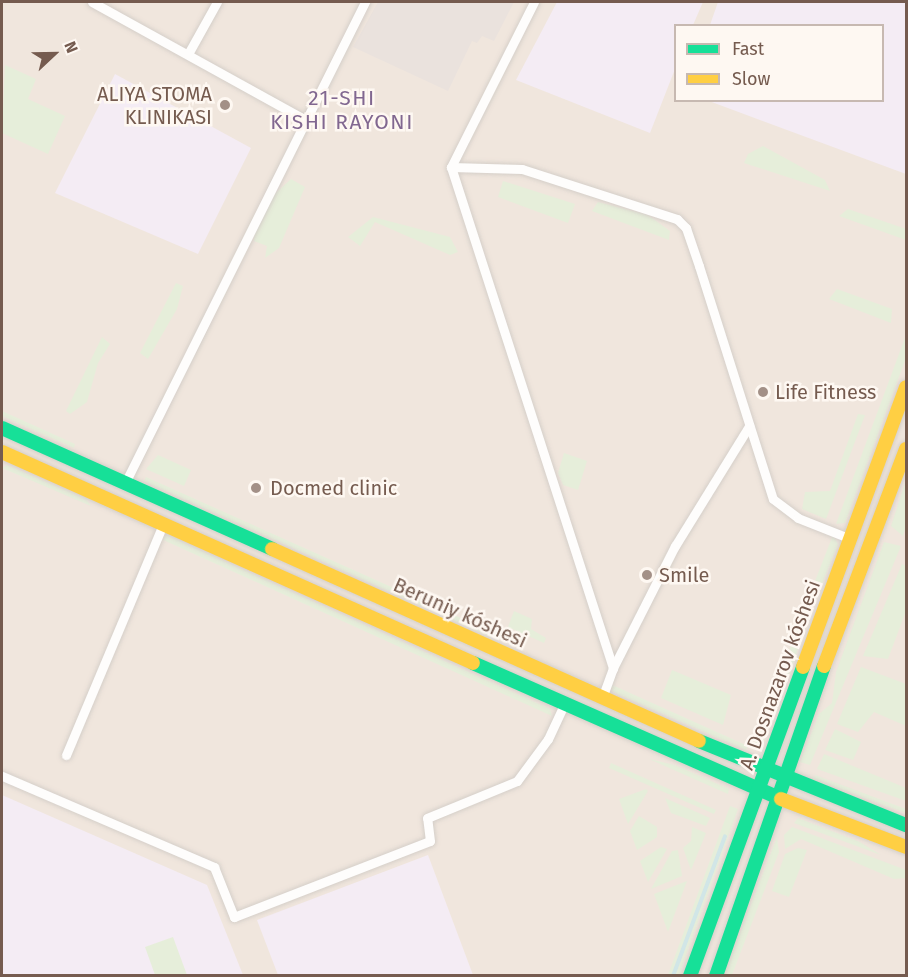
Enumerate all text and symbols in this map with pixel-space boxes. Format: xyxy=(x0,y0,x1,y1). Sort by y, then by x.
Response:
north arrow xyxy=(24,24,84,84)
legend xyxy=(674,24,884,102)
text: Fast xyxy=(732,38,764,60)
text: N xyxy=(60,39,82,56)
text: Slow xyxy=(732,68,770,90)
place label: ALIYA STOMA KLINIKASI xyxy=(97,82,212,129)
district label: 21-SHI KISHI RAYONI xyxy=(270,85,414,135)
marker: ALIYA STOMA KLINIKASI xyxy=(216,96,234,114)
place label: Life Fitness xyxy=(775,380,876,404)
marker: Life Fitness xyxy=(756,385,770,399)
place label: Docmed clinic xyxy=(270,476,397,500)
marker: Docmed clinic xyxy=(247,479,265,497)
place label: Smile xyxy=(659,563,709,587)
marker: Smile xyxy=(640,568,654,582)
street label: Beruniy kóshesi xyxy=(390,573,530,653)
street label: A. Dosnazarov kóshesi xyxy=(735,577,825,773)

